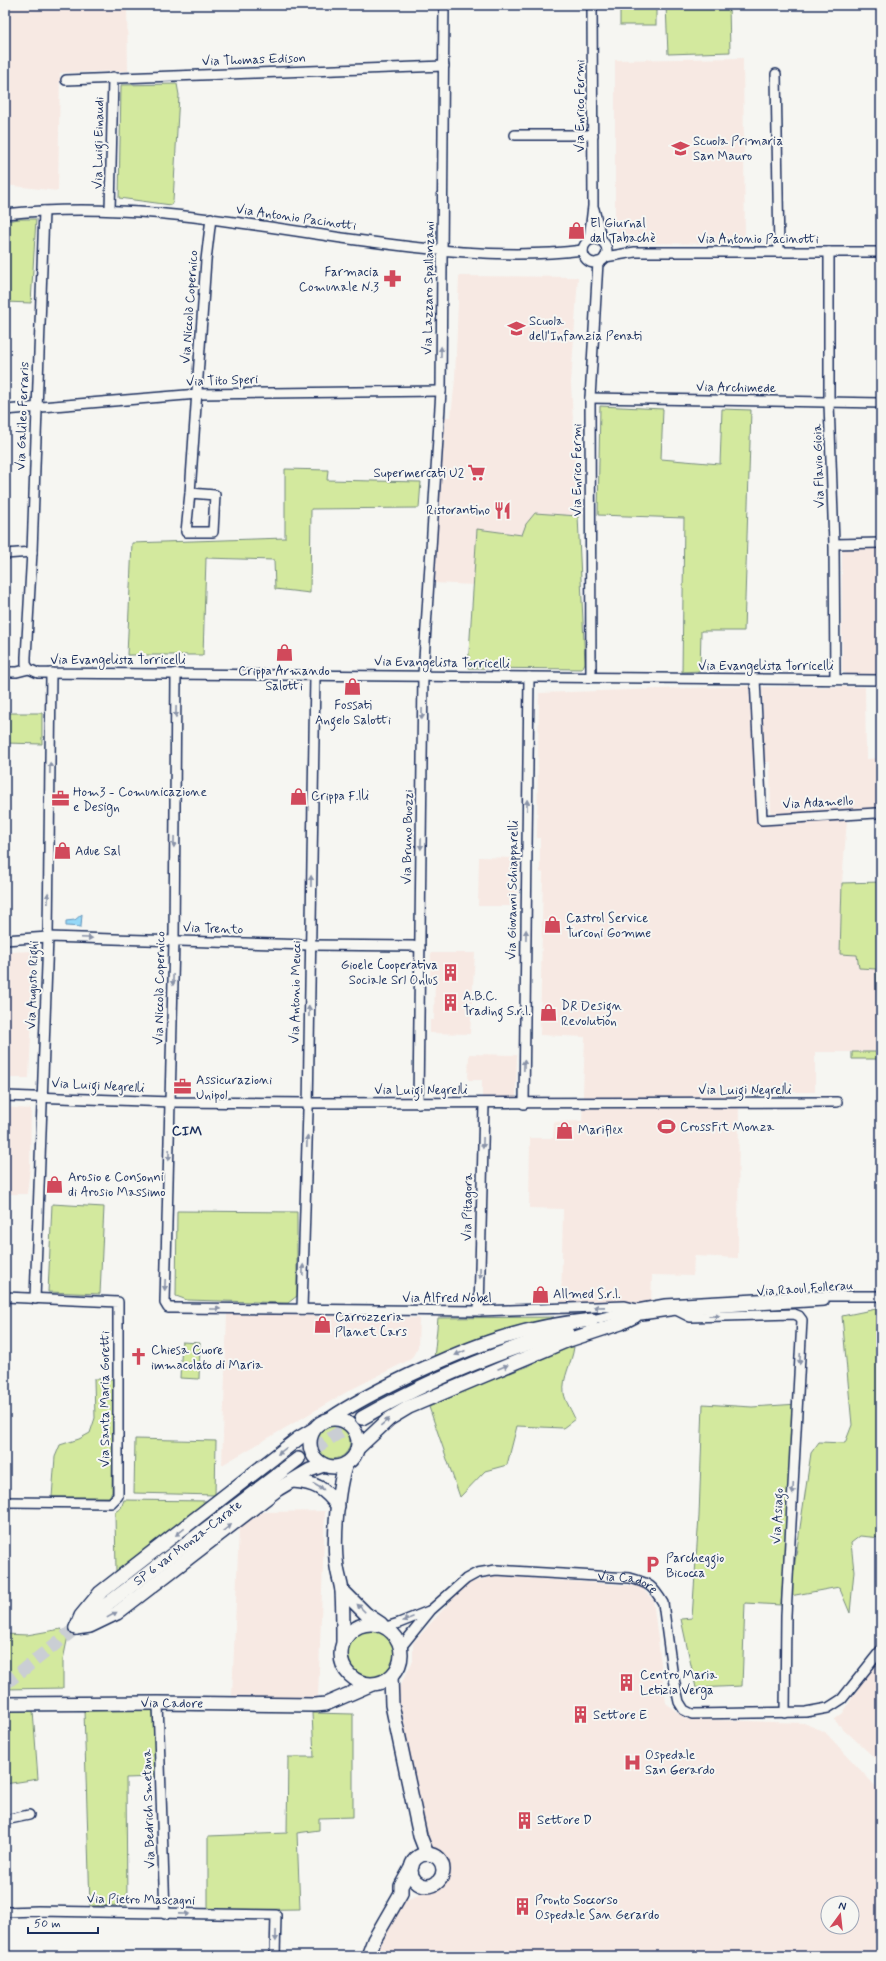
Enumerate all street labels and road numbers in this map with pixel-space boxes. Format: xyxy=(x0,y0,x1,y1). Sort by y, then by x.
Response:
street label: Via Thomas Edison xyxy=(202,50,306,70)
street label: Via Enrico Fermi xyxy=(572,59,589,152)
street label: Via Luigi Einaudi xyxy=(90,97,110,189)
street label: Via Antonio Pacinotti xyxy=(235,201,357,235)
street label: Via Lazzaro Spallanzani xyxy=(419,221,439,355)
street label: Via Antonio Pacinotti xyxy=(697,231,819,248)
street label: Via Niccolò Copernico xyxy=(178,249,202,364)
street label: Via Galileo Ferraris xyxy=(13,361,33,471)
street label: Via Tito Speri xyxy=(186,371,258,391)
street label: Via Archimede xyxy=(696,379,776,397)
street label: Via Enrico Fermi xyxy=(569,423,586,516)
street label: Via Flavio Gioia xyxy=(809,423,829,508)
street label: Via Evangelista Torricelli xyxy=(50,652,186,670)
street label: Via Evangelista Torricelli xyxy=(374,653,510,674)
street label: Via Evangelista Torricelli xyxy=(698,658,834,676)
street label: Via Bruno Buozzi xyxy=(399,789,417,885)
street label: Via Adamello xyxy=(782,793,854,813)
street label: Via Giovanni Schiapparelli xyxy=(503,819,523,960)
street label: Via Trento xyxy=(183,919,244,939)
street label: Via Niccolò Copernico xyxy=(151,931,169,1045)
street label: Via Augusto Righi xyxy=(23,940,45,1030)
street label: Via Antonio Meucci xyxy=(287,940,305,1044)
street label: Via Luigi Negrelli xyxy=(51,1075,145,1099)
street label: Via Luigi Negrelli xyxy=(374,1082,468,1101)
street label: Via Luigi Negrelli xyxy=(698,1082,792,1101)
street label: Via Pitagora xyxy=(459,1173,478,1241)
street label: Via Raoul Follerau xyxy=(756,1277,854,1301)
street label: Via Alfred Nobel xyxy=(402,1290,492,1307)
street label: Via Santa Maria Goretti xyxy=(97,1331,114,1467)
street label: Via Asiago xyxy=(768,1488,790,1545)
street label: SP 6 var Monza-Carate xyxy=(130,1496,245,1590)
street label: Via Cadore xyxy=(597,1568,662,1598)
street label: Via Cadore xyxy=(141,1694,203,1712)
street label: Via Bedrich Smetana xyxy=(138,1749,160,1869)
street label: Via Pietro Mascagni xyxy=(87,1891,195,1909)

